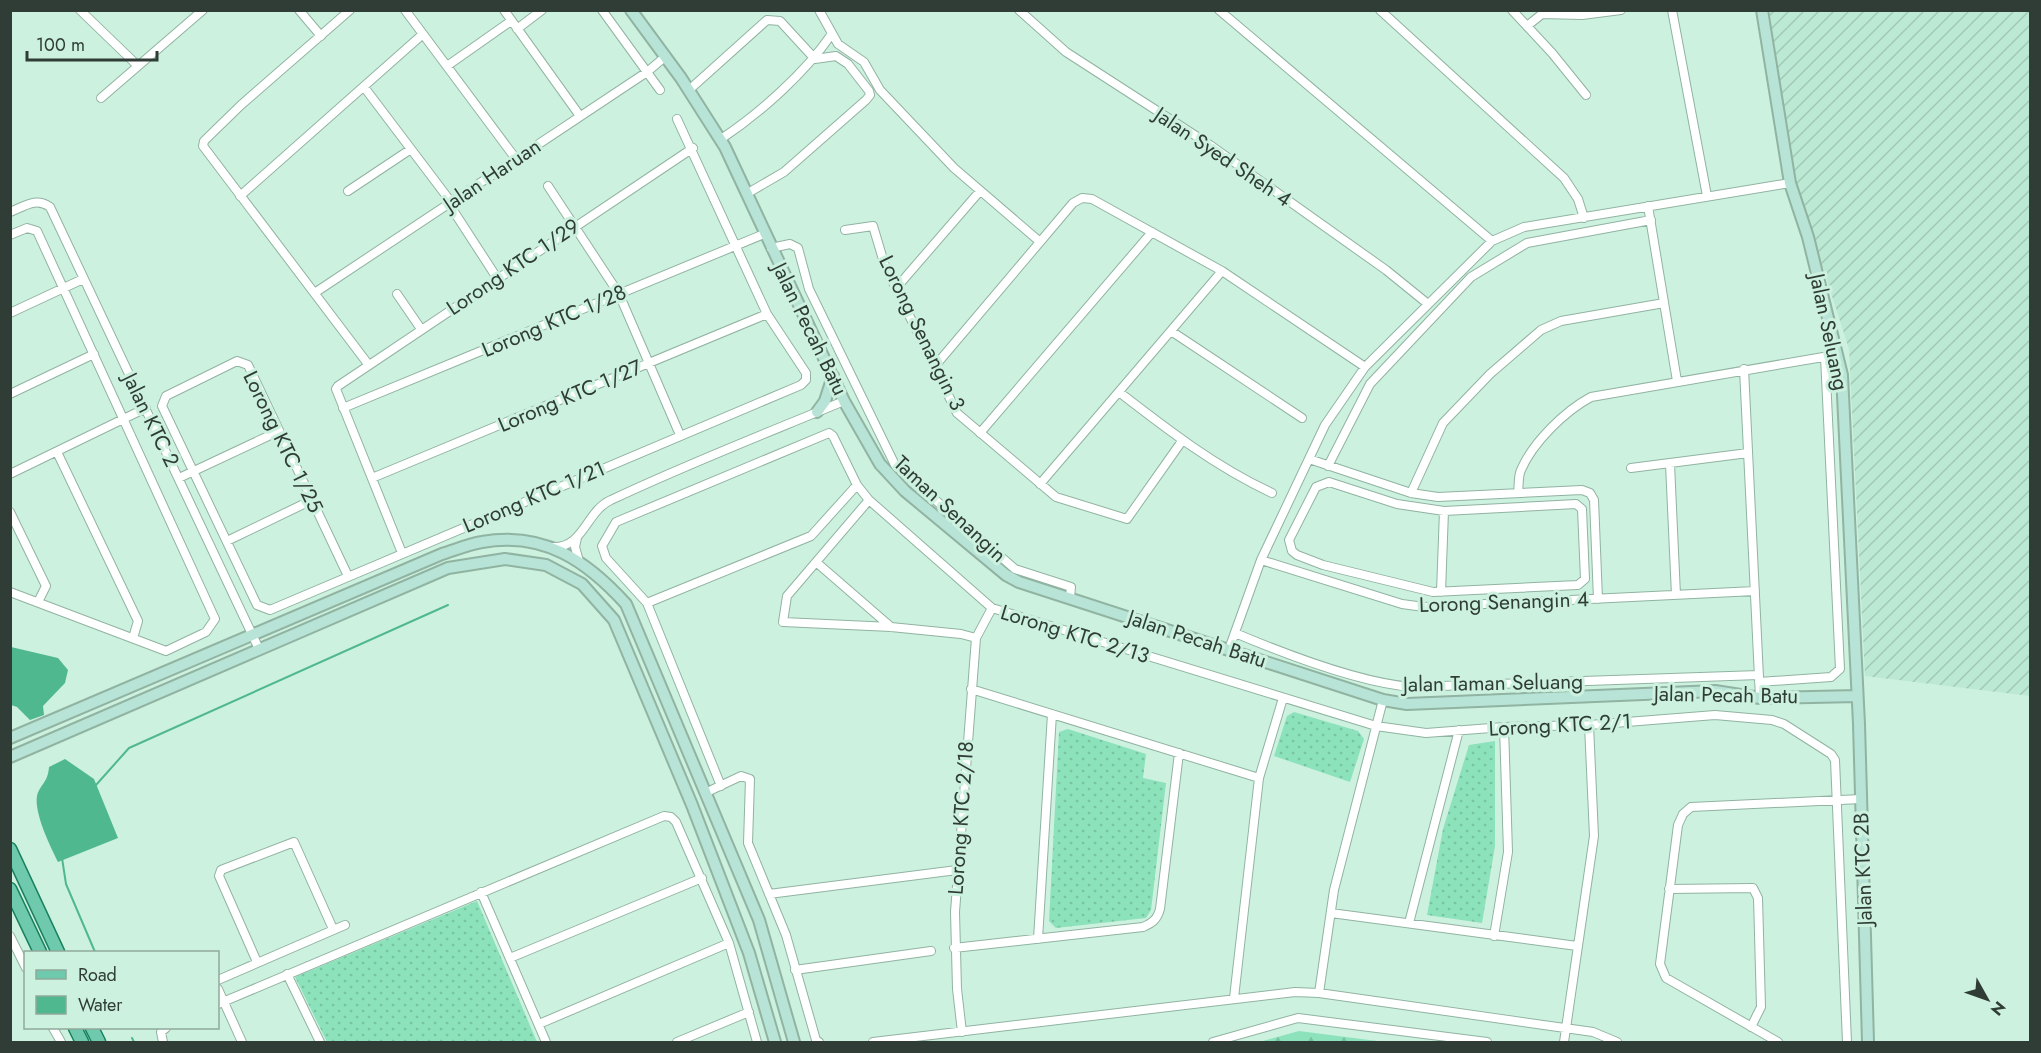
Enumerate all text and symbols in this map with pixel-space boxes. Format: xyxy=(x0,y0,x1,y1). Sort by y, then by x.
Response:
scale bar xyxy=(27,24,158,62)
text: 100 m xyxy=(36,32,85,58)
street label: Jalan Syed Sheh 4 xyxy=(1146,98,1298,214)
street label: Jalan Haruan xyxy=(435,131,547,220)
street label: Lorong KTC 1/29 xyxy=(440,211,586,323)
street label: Lorong Senangin 3 xyxy=(871,250,973,416)
street label: Jalan Pecah Batu xyxy=(764,255,855,400)
street label: Jalan Seluang xyxy=(1801,268,1856,393)
street label: Lorong KTC 1/28 xyxy=(477,277,631,365)
street label: Lorong KTC 1/27 xyxy=(493,352,647,440)
street label: Jalan KTC 2 xyxy=(114,365,187,472)
street label: Lorong KTC 1/25 xyxy=(236,366,330,518)
street label: Taman Senangin xyxy=(887,449,1013,569)
street label: Lorong KTC 1/21 xyxy=(458,453,610,541)
street label: Lorong Senangin 4 xyxy=(1419,584,1589,620)
street label: Lorong KTC 2/13 xyxy=(997,597,1153,671)
street label: Jalan Pecah Batu xyxy=(1121,601,1270,676)
street label: Jalan Taman Seluang xyxy=(1400,666,1583,700)
street label: Jalan Pecah Batu xyxy=(1651,679,1798,711)
street label: Lorong KTC 2/1 xyxy=(1488,706,1632,744)
street label: Lorong KTC 2/18 xyxy=(941,740,981,896)
street label: Jalan KTC 2B xyxy=(1846,812,1880,929)
legend xyxy=(24,951,219,1029)
text: Road xyxy=(78,962,117,988)
north arrow xyxy=(1957,969,2017,1029)
text: Water xyxy=(78,992,123,1018)
text: N xyxy=(1985,996,2011,1021)

